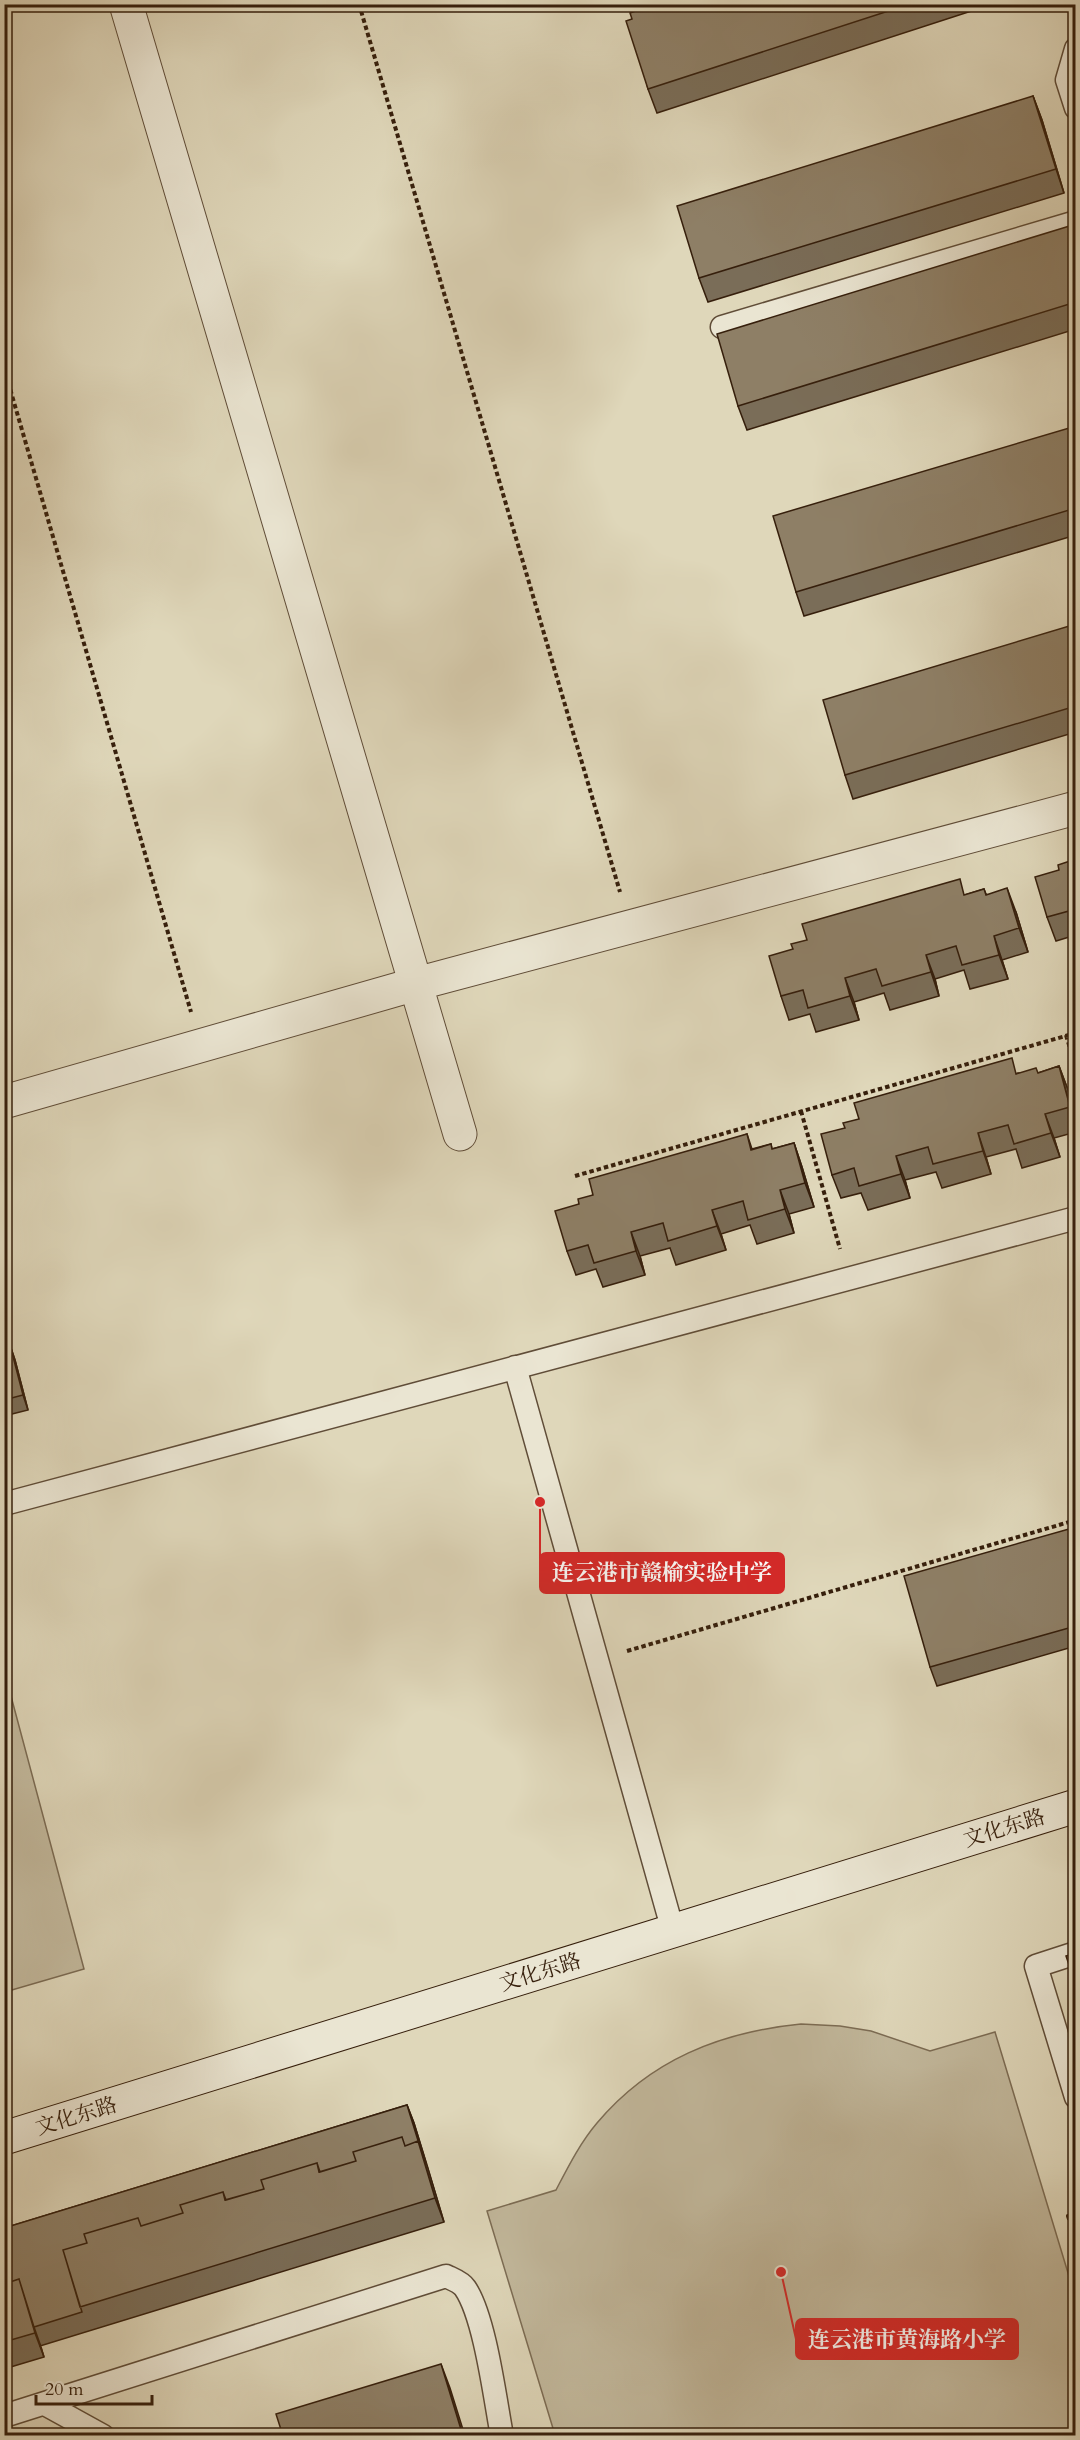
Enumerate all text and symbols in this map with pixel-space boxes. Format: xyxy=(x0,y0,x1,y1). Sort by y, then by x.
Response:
callout: 连云港市赣榆实验中学 xyxy=(540,1553,784,1593)
text: 连云港市赣榆实验中学 xyxy=(552,1558,772,1588)
street label: 文化东路 xyxy=(960,1802,1049,1855)
street label: 文化东路 xyxy=(496,1946,585,1999)
street label: 文化东路 xyxy=(32,2090,121,2143)
callout: 连云港市黄海路小学 xyxy=(796,2319,1018,2359)
text: 连云港市黄海路小学 xyxy=(808,2325,1006,2355)
scale bar xyxy=(36,2368,152,2406)
text: 20 m xyxy=(45,2377,84,2402)

